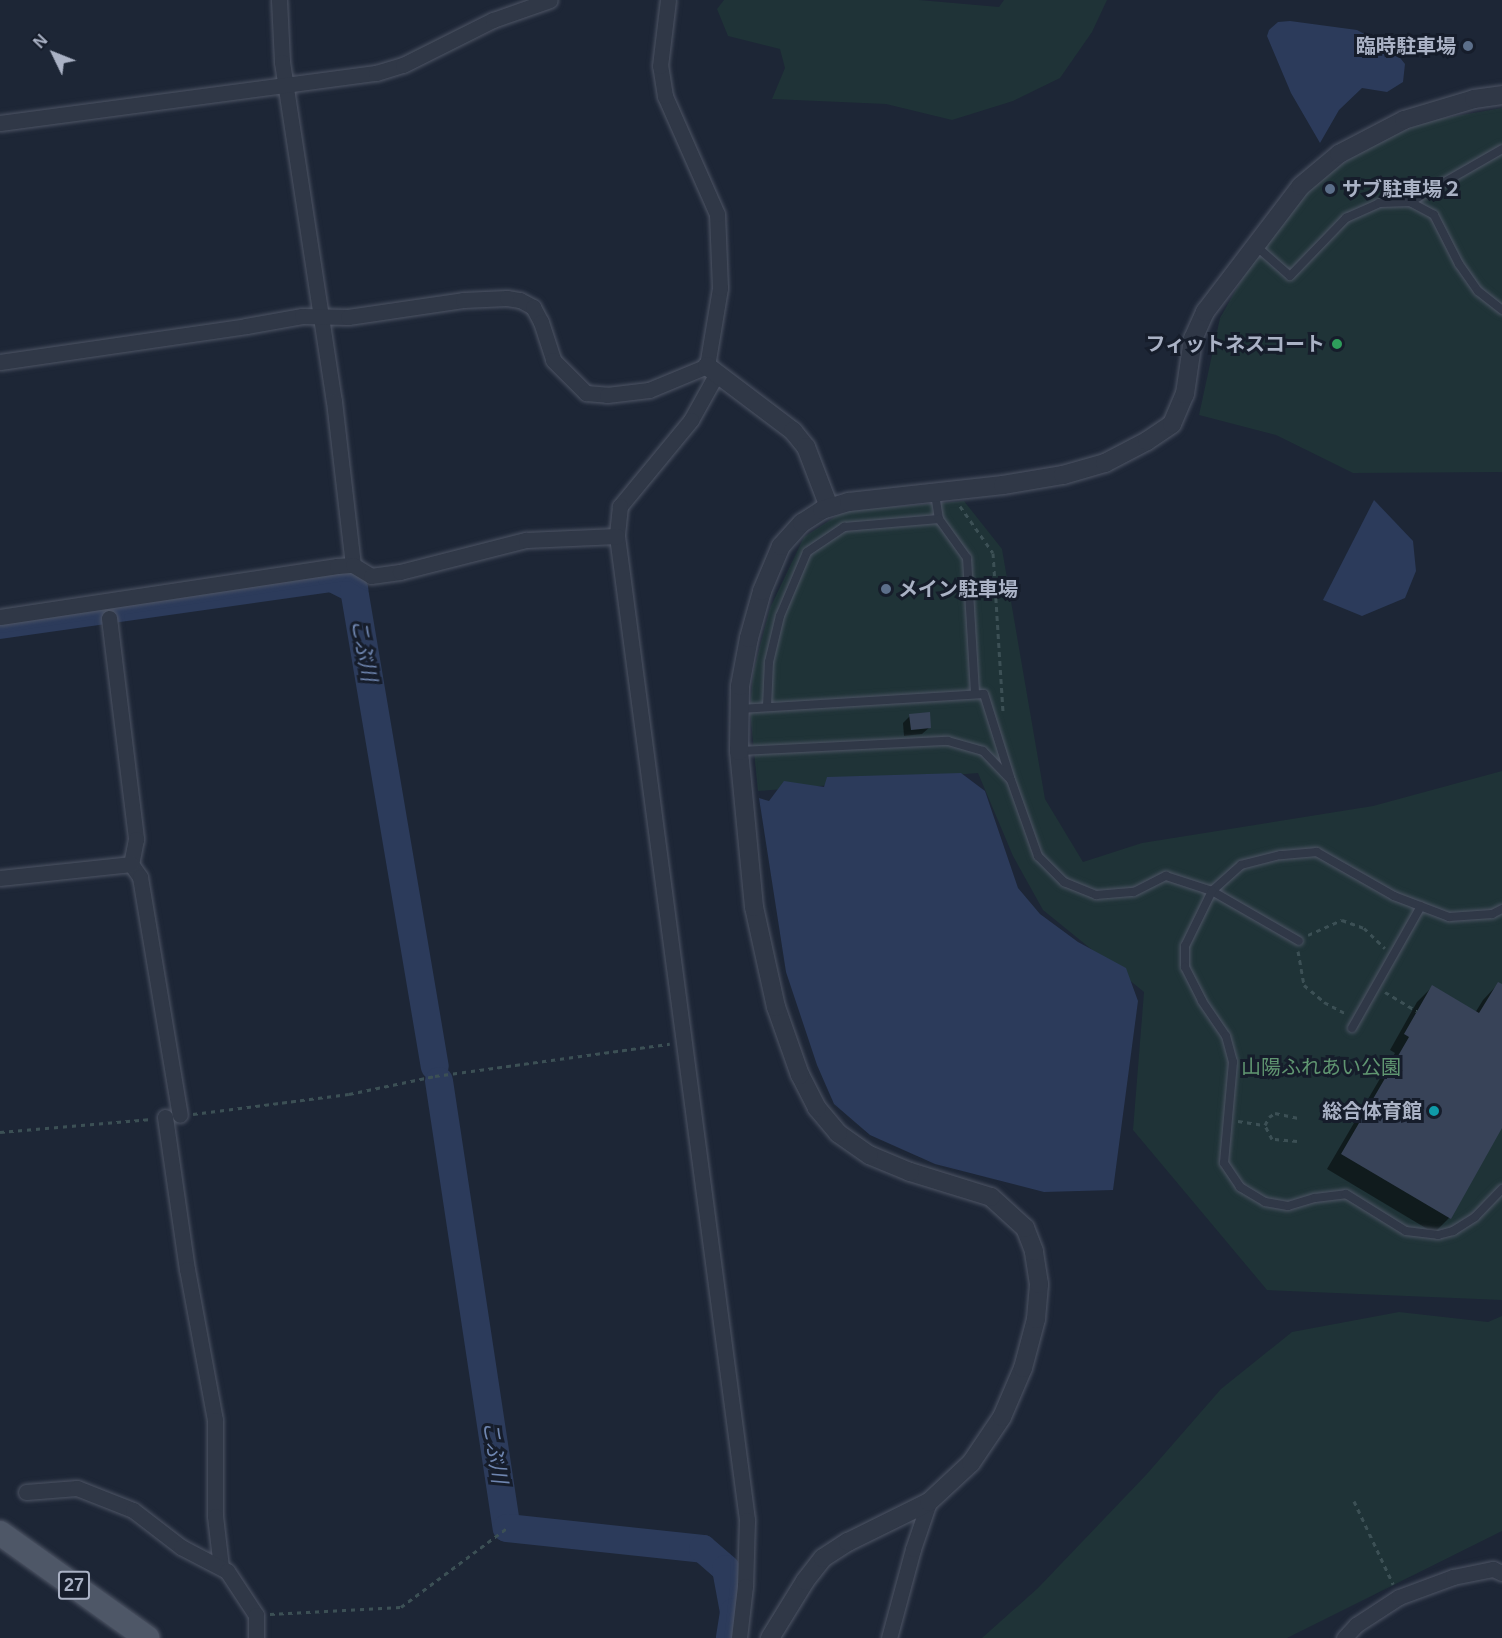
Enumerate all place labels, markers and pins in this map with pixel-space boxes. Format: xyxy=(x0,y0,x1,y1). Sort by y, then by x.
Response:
place label: 臨時駐車場 xyxy=(1356,34,1456,58)
marker: 臨時駐車場 xyxy=(1461,39,1475,53)
place label: サブ駐車場２ xyxy=(1342,177,1462,201)
marker: サブ駐車場２ xyxy=(1323,182,1337,196)
place label: フィットネスコート xyxy=(1145,332,1325,356)
marker: フィットネスコート xyxy=(1330,337,1344,351)
place label: メイン駐車場 xyxy=(898,577,1018,601)
marker: メイン駐車場 xyxy=(879,582,893,596)
place label: 総合体育館 xyxy=(1322,1099,1422,1123)
marker: 総合体育館 xyxy=(1427,1104,1441,1118)

